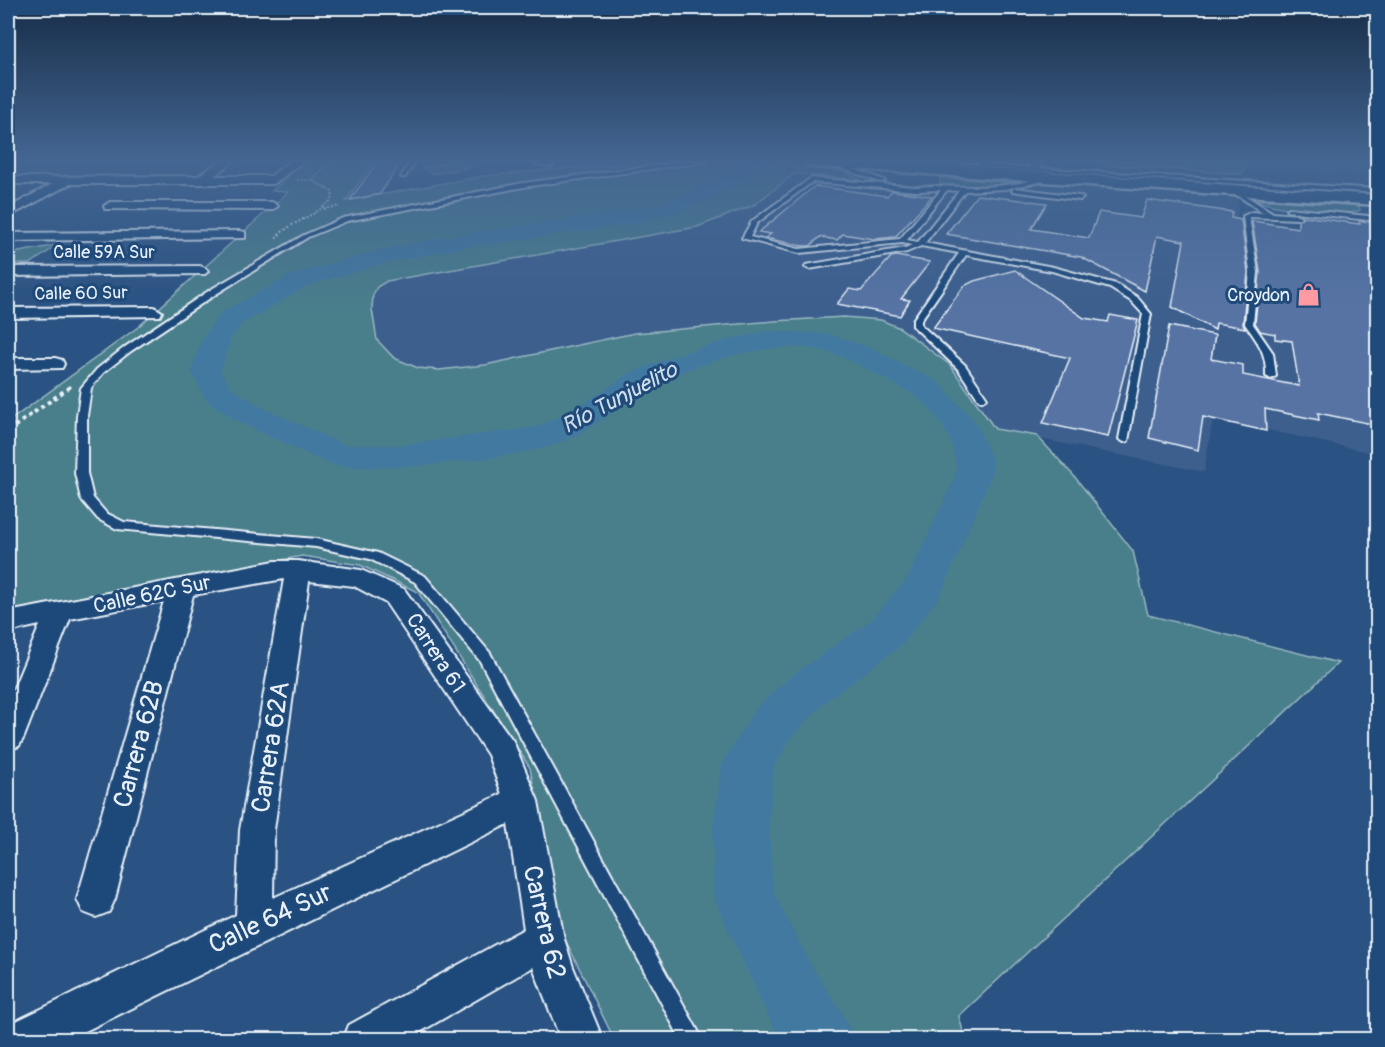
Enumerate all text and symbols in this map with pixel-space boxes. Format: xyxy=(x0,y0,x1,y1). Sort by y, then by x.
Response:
street label: Calle 59A Sur xyxy=(53,241,155,264)
street label: Calle 60 Sur xyxy=(34,281,129,306)
shop icon: Croydon xyxy=(1295,282,1321,308)
place label: Croydon xyxy=(1227,284,1290,307)
water label: Río Tunjuelito xyxy=(557,355,684,440)
street label: Calle 62C Sur xyxy=(91,569,214,620)
street label: Carrera 61 xyxy=(400,608,471,698)
street label: Carrera 62B xyxy=(107,677,171,811)
street label: Carrera 62A xyxy=(245,679,297,815)
street label: Carrera 62 xyxy=(515,862,573,982)
street label: Calle 64 Sur xyxy=(204,876,338,961)

